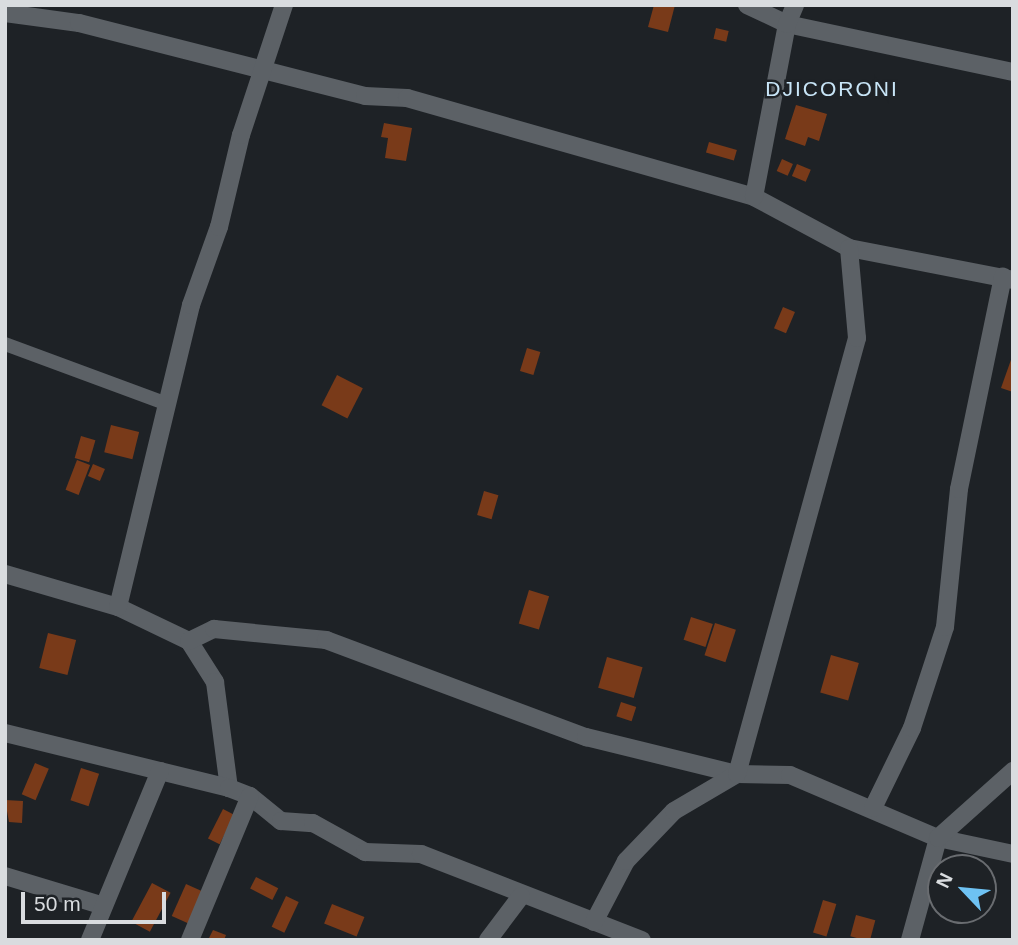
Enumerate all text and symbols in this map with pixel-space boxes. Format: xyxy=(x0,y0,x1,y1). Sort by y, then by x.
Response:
district label: DJICORONI xyxy=(766,76,898,102)
north arrow xyxy=(927,854,997,924)
text: N xyxy=(932,870,957,891)
scale bar xyxy=(24,878,170,922)
text: 50 m xyxy=(34,892,81,915)

